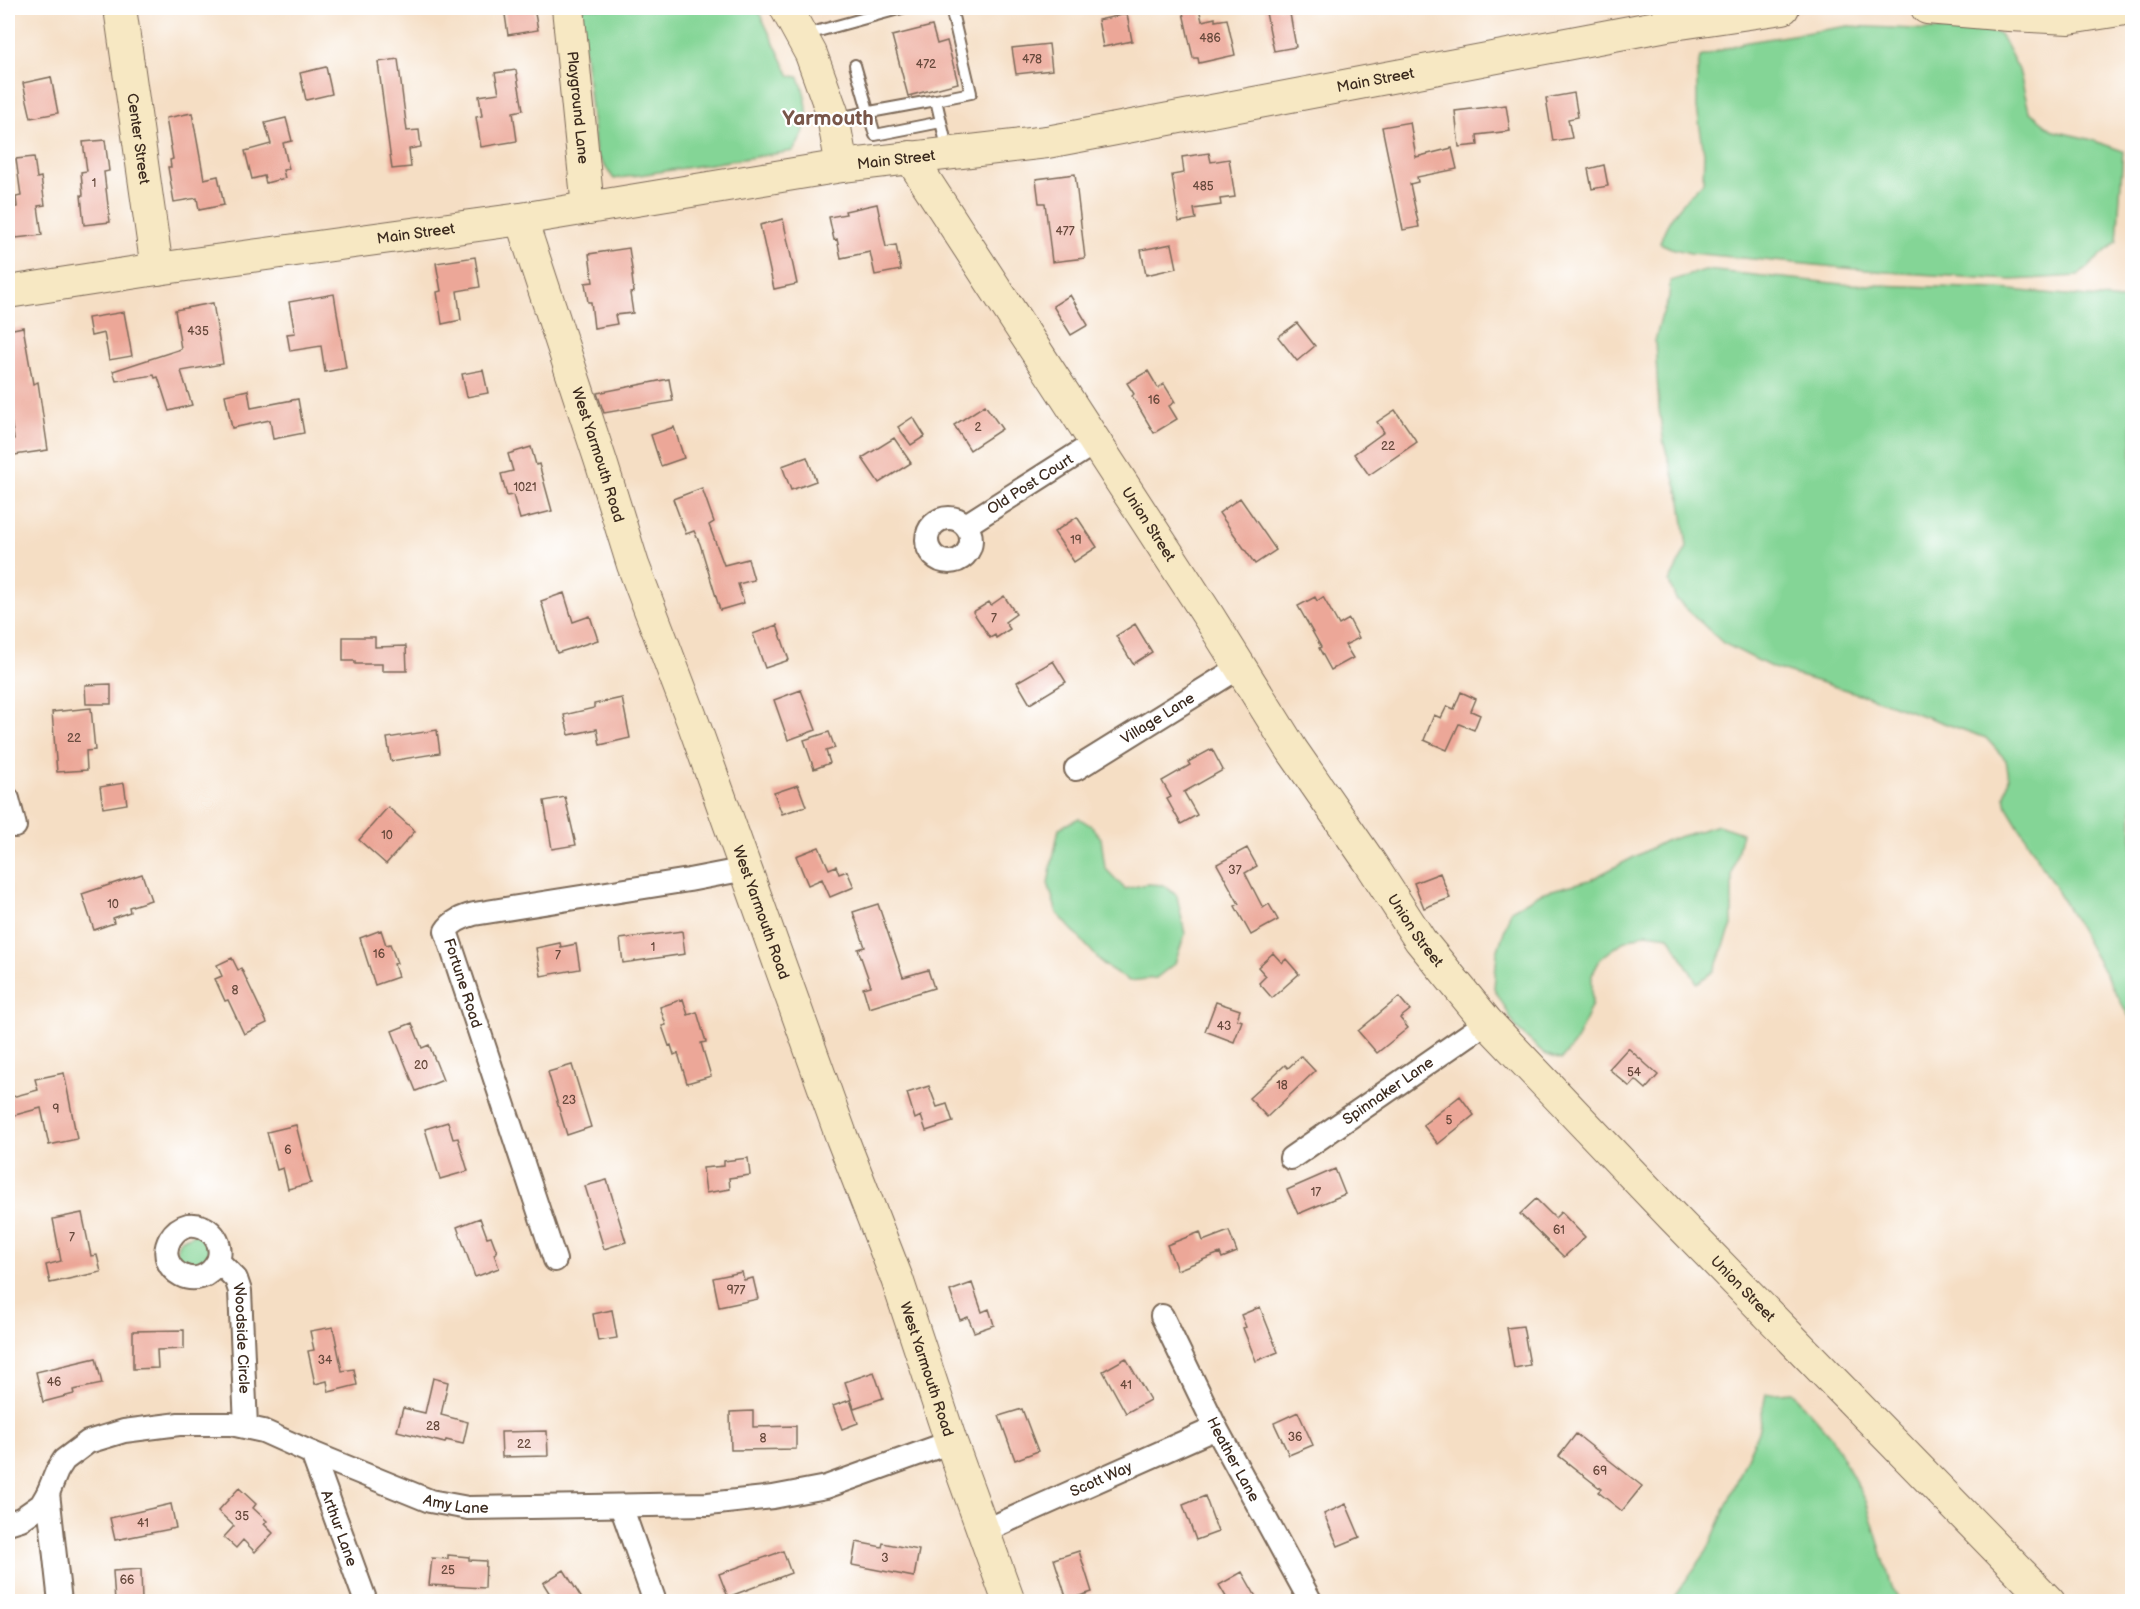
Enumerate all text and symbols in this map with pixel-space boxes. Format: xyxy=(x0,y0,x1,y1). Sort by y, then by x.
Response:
house number: 486 xyxy=(1199,31,1221,46)
street label: Playground Lane xyxy=(562,50,593,165)
house number: 478 xyxy=(1022,52,1042,67)
house number: 472 xyxy=(916,57,936,72)
street label: Main Street xyxy=(1335,64,1416,97)
street label: Center Street xyxy=(122,92,154,186)
district label: Yarmouth xyxy=(782,106,874,131)
street label: Main Street xyxy=(856,146,937,174)
house number: 1 xyxy=(92,176,96,191)
house number: 485 xyxy=(1192,179,1214,194)
street label: Main Street xyxy=(376,219,456,249)
house number: 477 xyxy=(1055,224,1075,239)
house number: 435 xyxy=(187,324,209,339)
street label: West Yarmouth Road xyxy=(567,385,628,525)
house number: 16 xyxy=(1148,393,1160,408)
house number: 2 xyxy=(974,420,982,435)
house number: 22 xyxy=(1381,439,1395,454)
street label: Old Post Court xyxy=(984,450,1077,519)
house number: 1021 xyxy=(513,480,537,495)
street label: Union Street xyxy=(1117,484,1180,566)
house number: 19 xyxy=(1070,533,1082,548)
house number: 7 xyxy=(991,611,997,626)
street label: Village Lane xyxy=(1117,689,1198,749)
house number: 22 xyxy=(67,731,81,746)
house number: 10 xyxy=(381,828,393,843)
street label: West Yarmouth Road xyxy=(728,843,793,982)
house number: 37 xyxy=(1228,863,1242,878)
street label: Union Street xyxy=(1383,891,1447,971)
house number: 10 xyxy=(107,897,119,912)
street label: Fortune Road xyxy=(439,936,486,1030)
house number: 1 xyxy=(651,940,655,955)
house number: 16 xyxy=(373,947,385,962)
house number: 7 xyxy=(555,948,561,963)
house number: 8 xyxy=(232,983,239,998)
house number: 43 xyxy=(1217,1019,1231,1034)
street label: Spinnaker Lane xyxy=(1339,1053,1437,1129)
house number: 20 xyxy=(414,1058,428,1073)
house number: 54 xyxy=(1627,1065,1642,1080)
house number: 18 xyxy=(1276,1078,1288,1093)
house number: 23 xyxy=(562,1093,576,1108)
house number: 9 xyxy=(53,1102,60,1117)
house number: 5 xyxy=(1446,1113,1453,1128)
house number: 6 xyxy=(284,1143,292,1158)
house number: 17 xyxy=(1311,1185,1321,1200)
house number: 61 xyxy=(1553,1223,1565,1238)
house number: 7 xyxy=(69,1230,75,1245)
street label: Union Street xyxy=(1706,1252,1779,1326)
street label: Woodside Circle xyxy=(228,1281,254,1394)
house number: 977 xyxy=(727,1283,745,1298)
street label: West Yarmouth Road xyxy=(895,1300,958,1439)
house number: 34 xyxy=(318,1353,333,1368)
house number: 46 xyxy=(47,1375,61,1390)
house number: 41 xyxy=(1120,1378,1132,1393)
street label: Heather Lane xyxy=(1202,1414,1263,1505)
house number: 28 xyxy=(426,1419,440,1434)
house number: 36 xyxy=(1288,1430,1302,1445)
house number: 8 xyxy=(760,1431,767,1446)
house number: 22 xyxy=(517,1437,531,1452)
street label: Scott Way xyxy=(1067,1457,1135,1502)
house number: 69 xyxy=(1593,1464,1607,1479)
street label: Arthur Lane xyxy=(316,1488,361,1569)
street label: Amy Lane xyxy=(420,1490,489,1518)
house number: 35 xyxy=(235,1509,249,1524)
house number: 41 xyxy=(137,1516,149,1531)
house number: 3 xyxy=(881,1551,889,1566)
house number: 25 xyxy=(441,1563,455,1578)
house number: 66 xyxy=(120,1573,134,1588)

